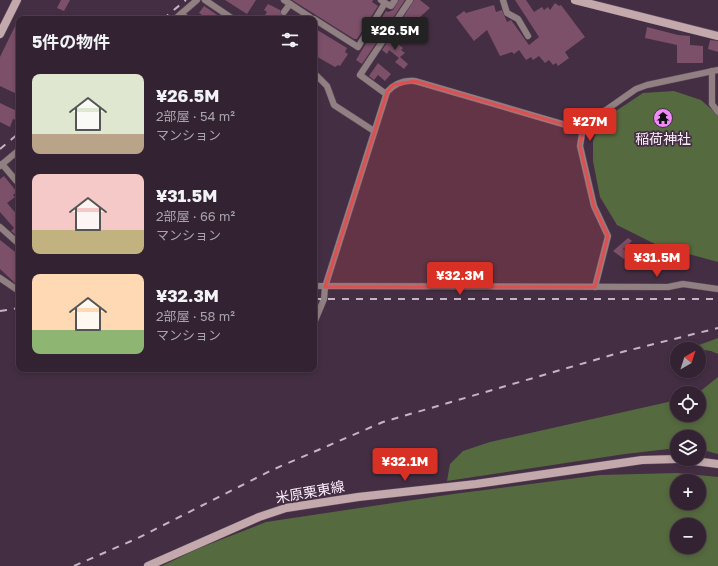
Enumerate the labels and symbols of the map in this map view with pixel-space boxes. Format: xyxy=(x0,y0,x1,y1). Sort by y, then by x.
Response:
pin: ¥26.5M xyxy=(362,17,428,51)
temple icon: 稲荷神社 xyxy=(652,107,674,129)
pin: ¥27M xyxy=(566,108,614,142)
place label: 稲荷神社 xyxy=(635,130,691,147)
pin: ¥31.5M xyxy=(624,244,690,278)
pin: ¥32.3M xyxy=(427,262,493,296)
north arrow xyxy=(670,342,706,378)
pin: ¥32.1M xyxy=(372,448,438,482)
street label: 米原栗東線 xyxy=(274,477,346,506)

